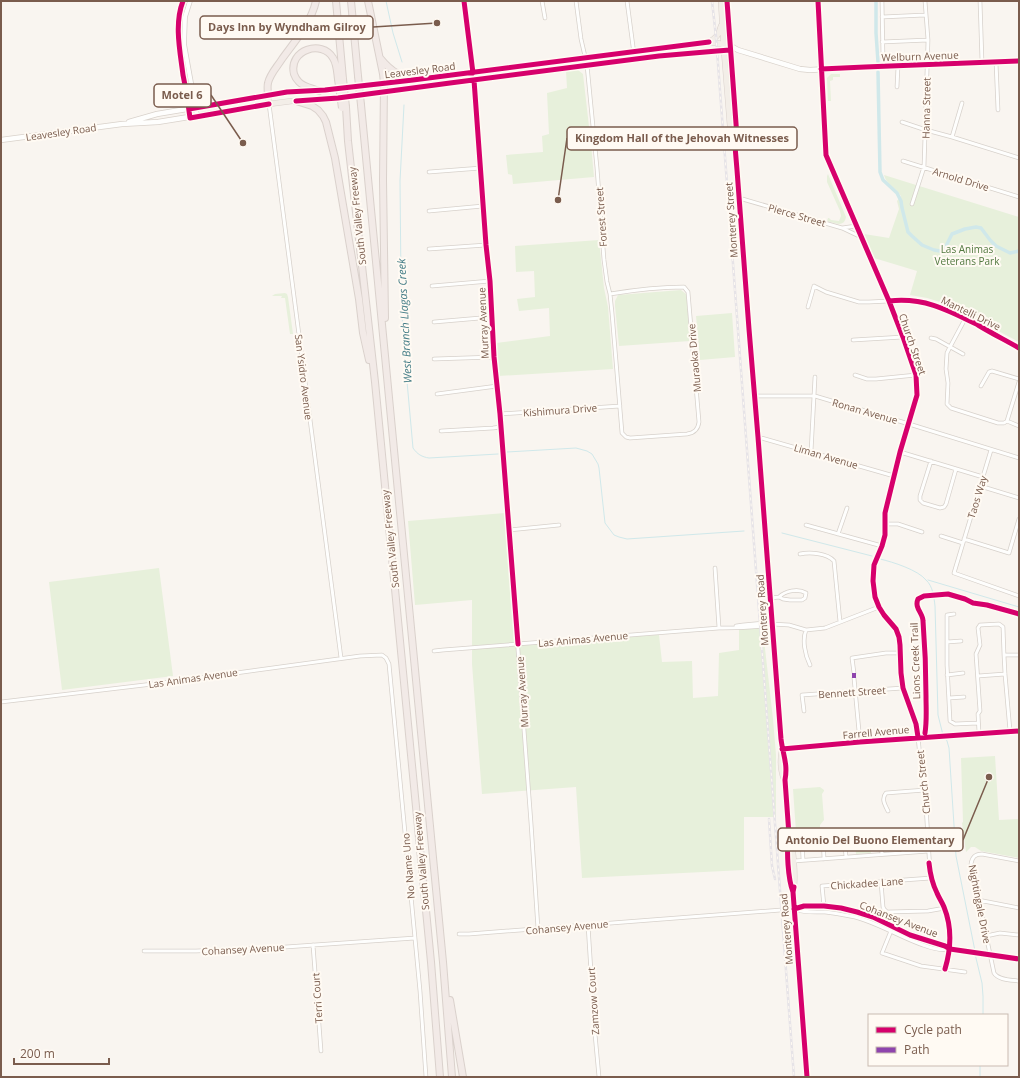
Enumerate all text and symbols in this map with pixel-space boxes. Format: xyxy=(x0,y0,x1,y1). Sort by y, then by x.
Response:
callout: Days Inn by Wyndham Gilroy xyxy=(200,16,373,39)
text: Days Inn by Wyndham Gilroy xyxy=(208,19,367,34)
street label: Welburn Avenue xyxy=(881,48,959,64)
street label: Leavesley Road xyxy=(384,59,456,81)
street label: Hanna Street xyxy=(918,77,934,139)
callout: Motel 6 xyxy=(154,84,211,107)
text: Motel 6 xyxy=(162,87,202,102)
street label: Leavesley Road xyxy=(25,120,97,144)
callout: Kingdom Hall of the Jehovah Witnesses xyxy=(567,127,797,150)
text: Kingdom Hall of the Jehovah Witnesses xyxy=(575,130,790,145)
street label: Arnold Drive xyxy=(931,164,991,194)
street label: South Valley Freeway xyxy=(345,165,369,266)
street label: Monterey Street xyxy=(721,181,741,258)
street label: Forest Street xyxy=(592,186,610,247)
street label: Pierce Street xyxy=(767,200,828,230)
park label: Las Animas Veterans Park xyxy=(935,242,1000,268)
water label: West Branch Llagas Creek xyxy=(393,258,415,384)
street label: Murray Avenue xyxy=(474,287,492,359)
street label: Mantelli Drive xyxy=(939,293,1003,334)
street label: Church Street xyxy=(896,311,930,377)
street label: Muraoka Drive xyxy=(684,323,704,393)
street label: San Ysidro Avenue xyxy=(292,333,316,421)
street label: Ronan Avenue xyxy=(831,395,900,427)
street label: Kishimura Drive xyxy=(523,400,598,420)
street label: Liman Avenue xyxy=(792,440,860,472)
street label: Taos Way xyxy=(964,473,990,520)
street label: South Valley Freeway xyxy=(378,488,402,589)
street label: Monterey Road xyxy=(753,574,771,646)
street label: Lions Creek Trail xyxy=(907,622,923,700)
street label: Las Animas Avenue xyxy=(537,628,629,650)
street label: Murray Avenue xyxy=(513,656,531,728)
street label: Las Animas Avenue xyxy=(147,665,239,691)
street label: Bennett Street xyxy=(818,683,887,701)
street label: Farrell Avenue xyxy=(842,722,910,742)
street label: Church Street xyxy=(913,749,933,815)
street label: South Valley Freeway xyxy=(410,810,432,911)
callout: Antonio Del Buono Elementary xyxy=(778,828,963,851)
street label: No Name Uno xyxy=(398,832,418,900)
text: Antonio Del Buono Elementary xyxy=(785,832,955,847)
street label: Nightingale Drive xyxy=(965,863,995,945)
street label: Chickadee Lane xyxy=(830,873,904,893)
street label: Monterey Road xyxy=(776,893,796,965)
street label: Cohansey Avenue xyxy=(858,898,941,941)
street label: Cohansey Avenue xyxy=(525,916,609,938)
street label: Cohansey Avenue xyxy=(201,940,285,958)
street label: Zamzow Court xyxy=(584,966,602,1035)
street label: Terri Court xyxy=(308,972,326,1024)
legend xyxy=(868,1014,1008,1066)
text: Cycle path xyxy=(904,1021,962,1038)
scale bar xyxy=(14,1040,109,1066)
text: Path xyxy=(904,1041,930,1058)
text: 200 m xyxy=(20,1045,55,1062)

